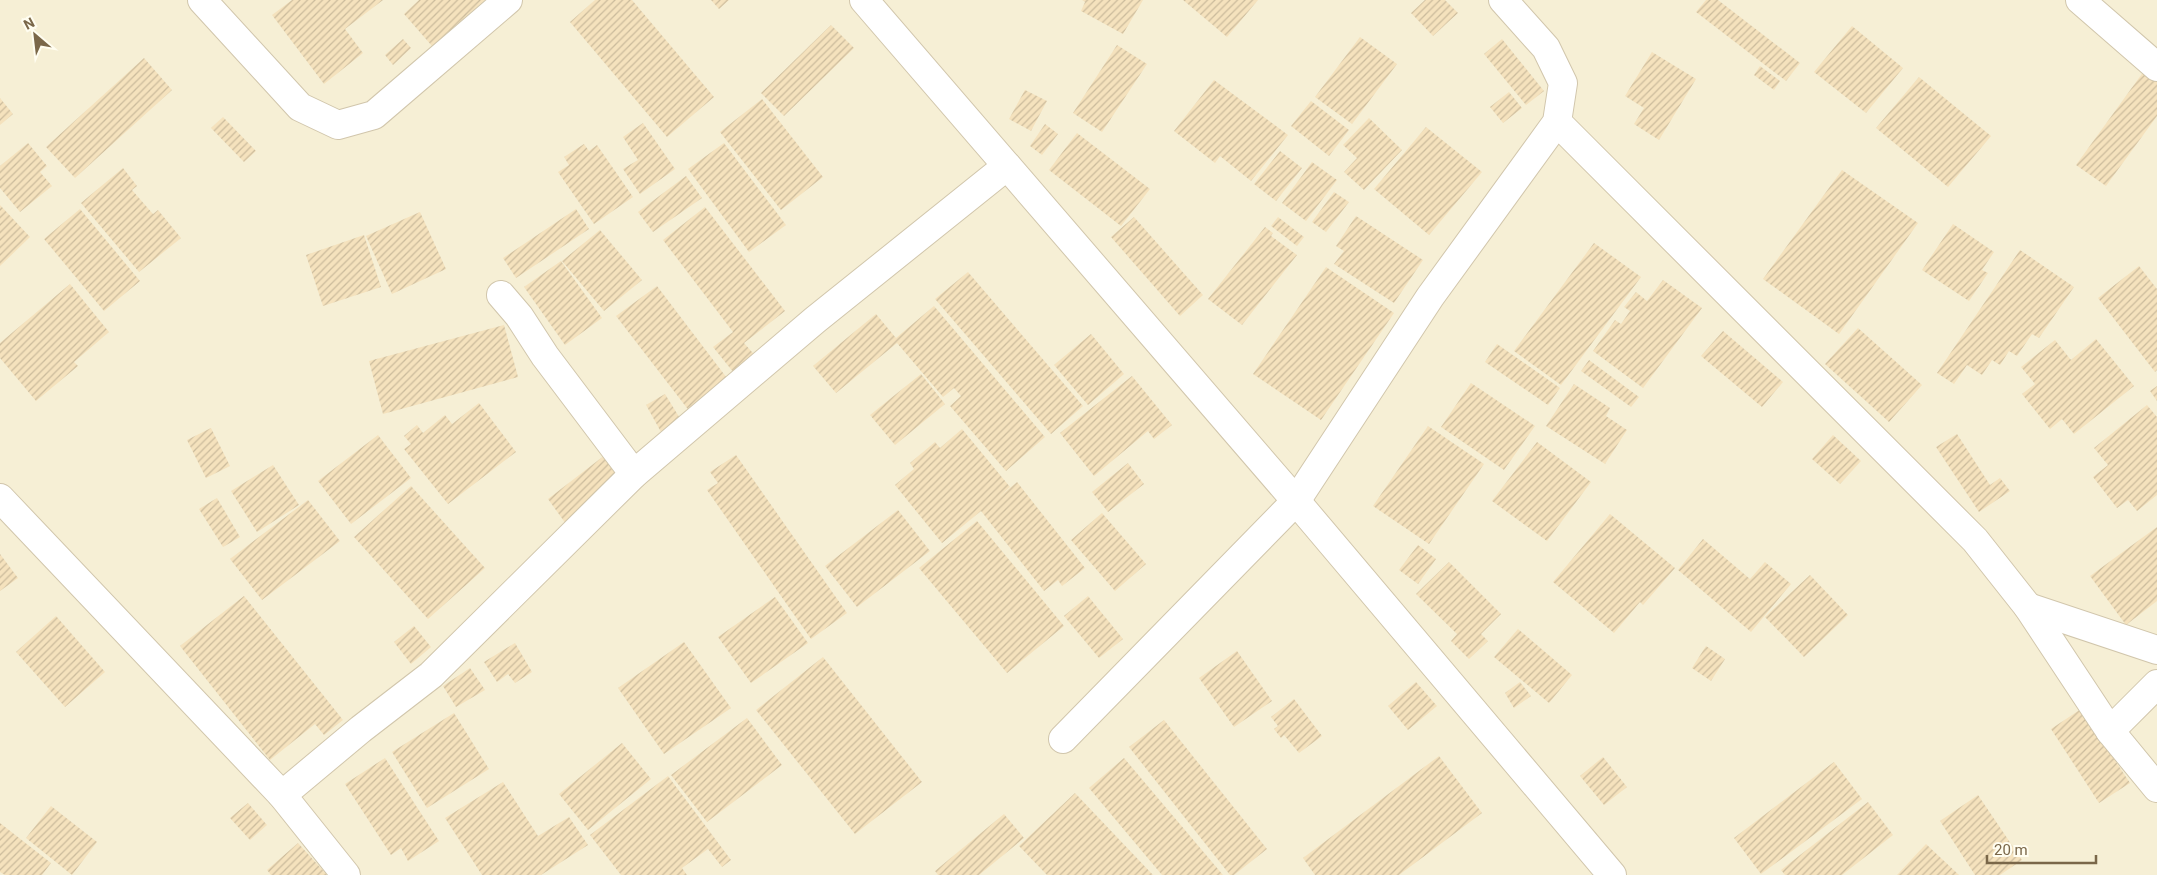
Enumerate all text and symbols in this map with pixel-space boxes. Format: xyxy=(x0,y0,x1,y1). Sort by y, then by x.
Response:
north arrow xyxy=(10,10,60,60)
text: N xyxy=(21,14,37,33)
scale bar xyxy=(1987,832,2096,864)
text: 20 m xyxy=(1994,841,2028,859)

